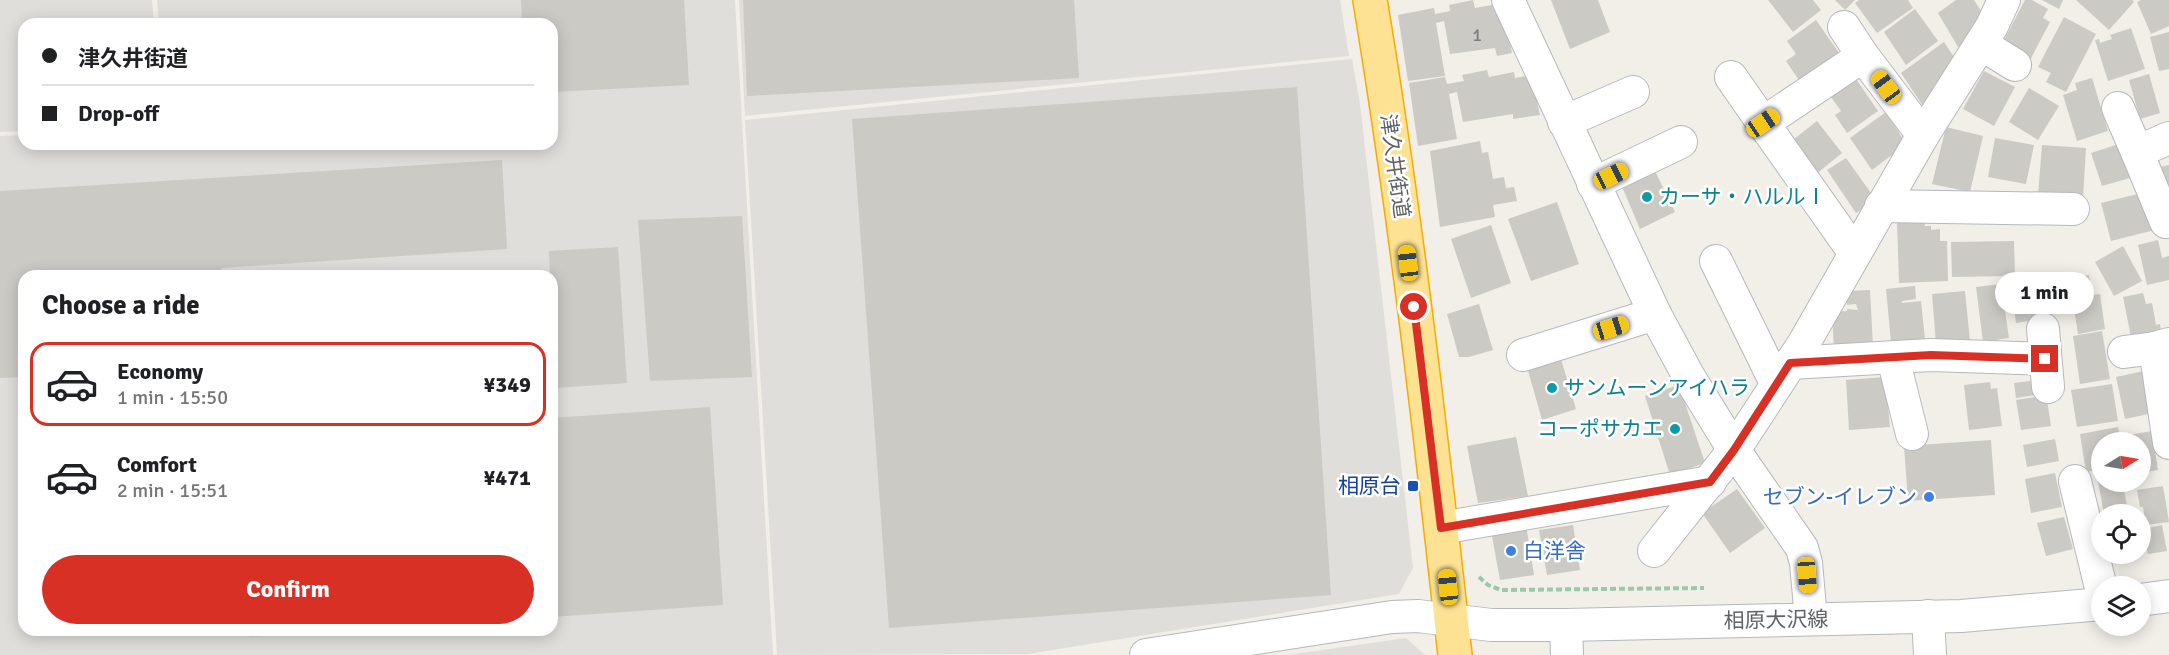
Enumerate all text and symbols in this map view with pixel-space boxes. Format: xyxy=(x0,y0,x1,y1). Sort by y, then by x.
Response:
house number: 1 xyxy=(1472,24,1482,46)
text: 津久井街道 xyxy=(78,45,188,72)
car xyxy=(1868,67,1904,107)
text: Drop-off xyxy=(78,100,159,127)
car xyxy=(1743,105,1783,141)
street label: 津久井街道 xyxy=(1375,112,1415,220)
car xyxy=(1591,160,1631,192)
place label: カーサ・ハルルⅠ xyxy=(1659,184,1827,210)
marker: カーサ・ハルルⅠ xyxy=(1640,190,1654,204)
car xyxy=(1397,244,1419,282)
callout: 1 min xyxy=(1996,272,2094,314)
text: 1 min xyxy=(2020,280,2069,305)
text: Choose a ride xyxy=(42,289,200,322)
route start xyxy=(1400,293,1427,320)
car xyxy=(1591,314,1631,342)
route end xyxy=(2031,345,2058,372)
icon: car xyxy=(45,357,99,411)
text: Economy xyxy=(117,358,203,385)
text: ¥349 xyxy=(483,371,531,398)
place label: サンムーンアイハラ xyxy=(1564,375,1750,401)
marker: サンムーンアイハラ xyxy=(1545,381,1559,395)
text: 1 min · 15:50 xyxy=(117,385,228,410)
place label: コーポサカエ xyxy=(1537,416,1663,442)
marker: コーポサカエ xyxy=(1668,422,1682,436)
north arrow xyxy=(2091,432,2151,492)
map controls xyxy=(2091,432,2151,636)
icon: car xyxy=(45,450,99,504)
text: Comfort xyxy=(117,451,197,478)
text: ¥471 xyxy=(483,464,531,491)
place label: 相原台 xyxy=(1338,473,1401,499)
text: 2 min · 15:51 xyxy=(117,478,228,503)
marker: 相原台 xyxy=(1406,479,1420,493)
place label: セブン-イレブン xyxy=(1763,484,1917,510)
marker: セブン-イレブン xyxy=(1922,490,1936,504)
button: locate xyxy=(2091,504,2151,564)
place label: 白洋舎 xyxy=(1523,538,1586,564)
marker: 白洋舎 xyxy=(1504,544,1518,558)
button: Confirm xyxy=(42,555,534,624)
car xyxy=(1797,556,1817,594)
car xyxy=(1437,568,1459,606)
button: layers xyxy=(2091,576,2151,636)
street label: 相原大沢線 xyxy=(1723,606,1829,634)

